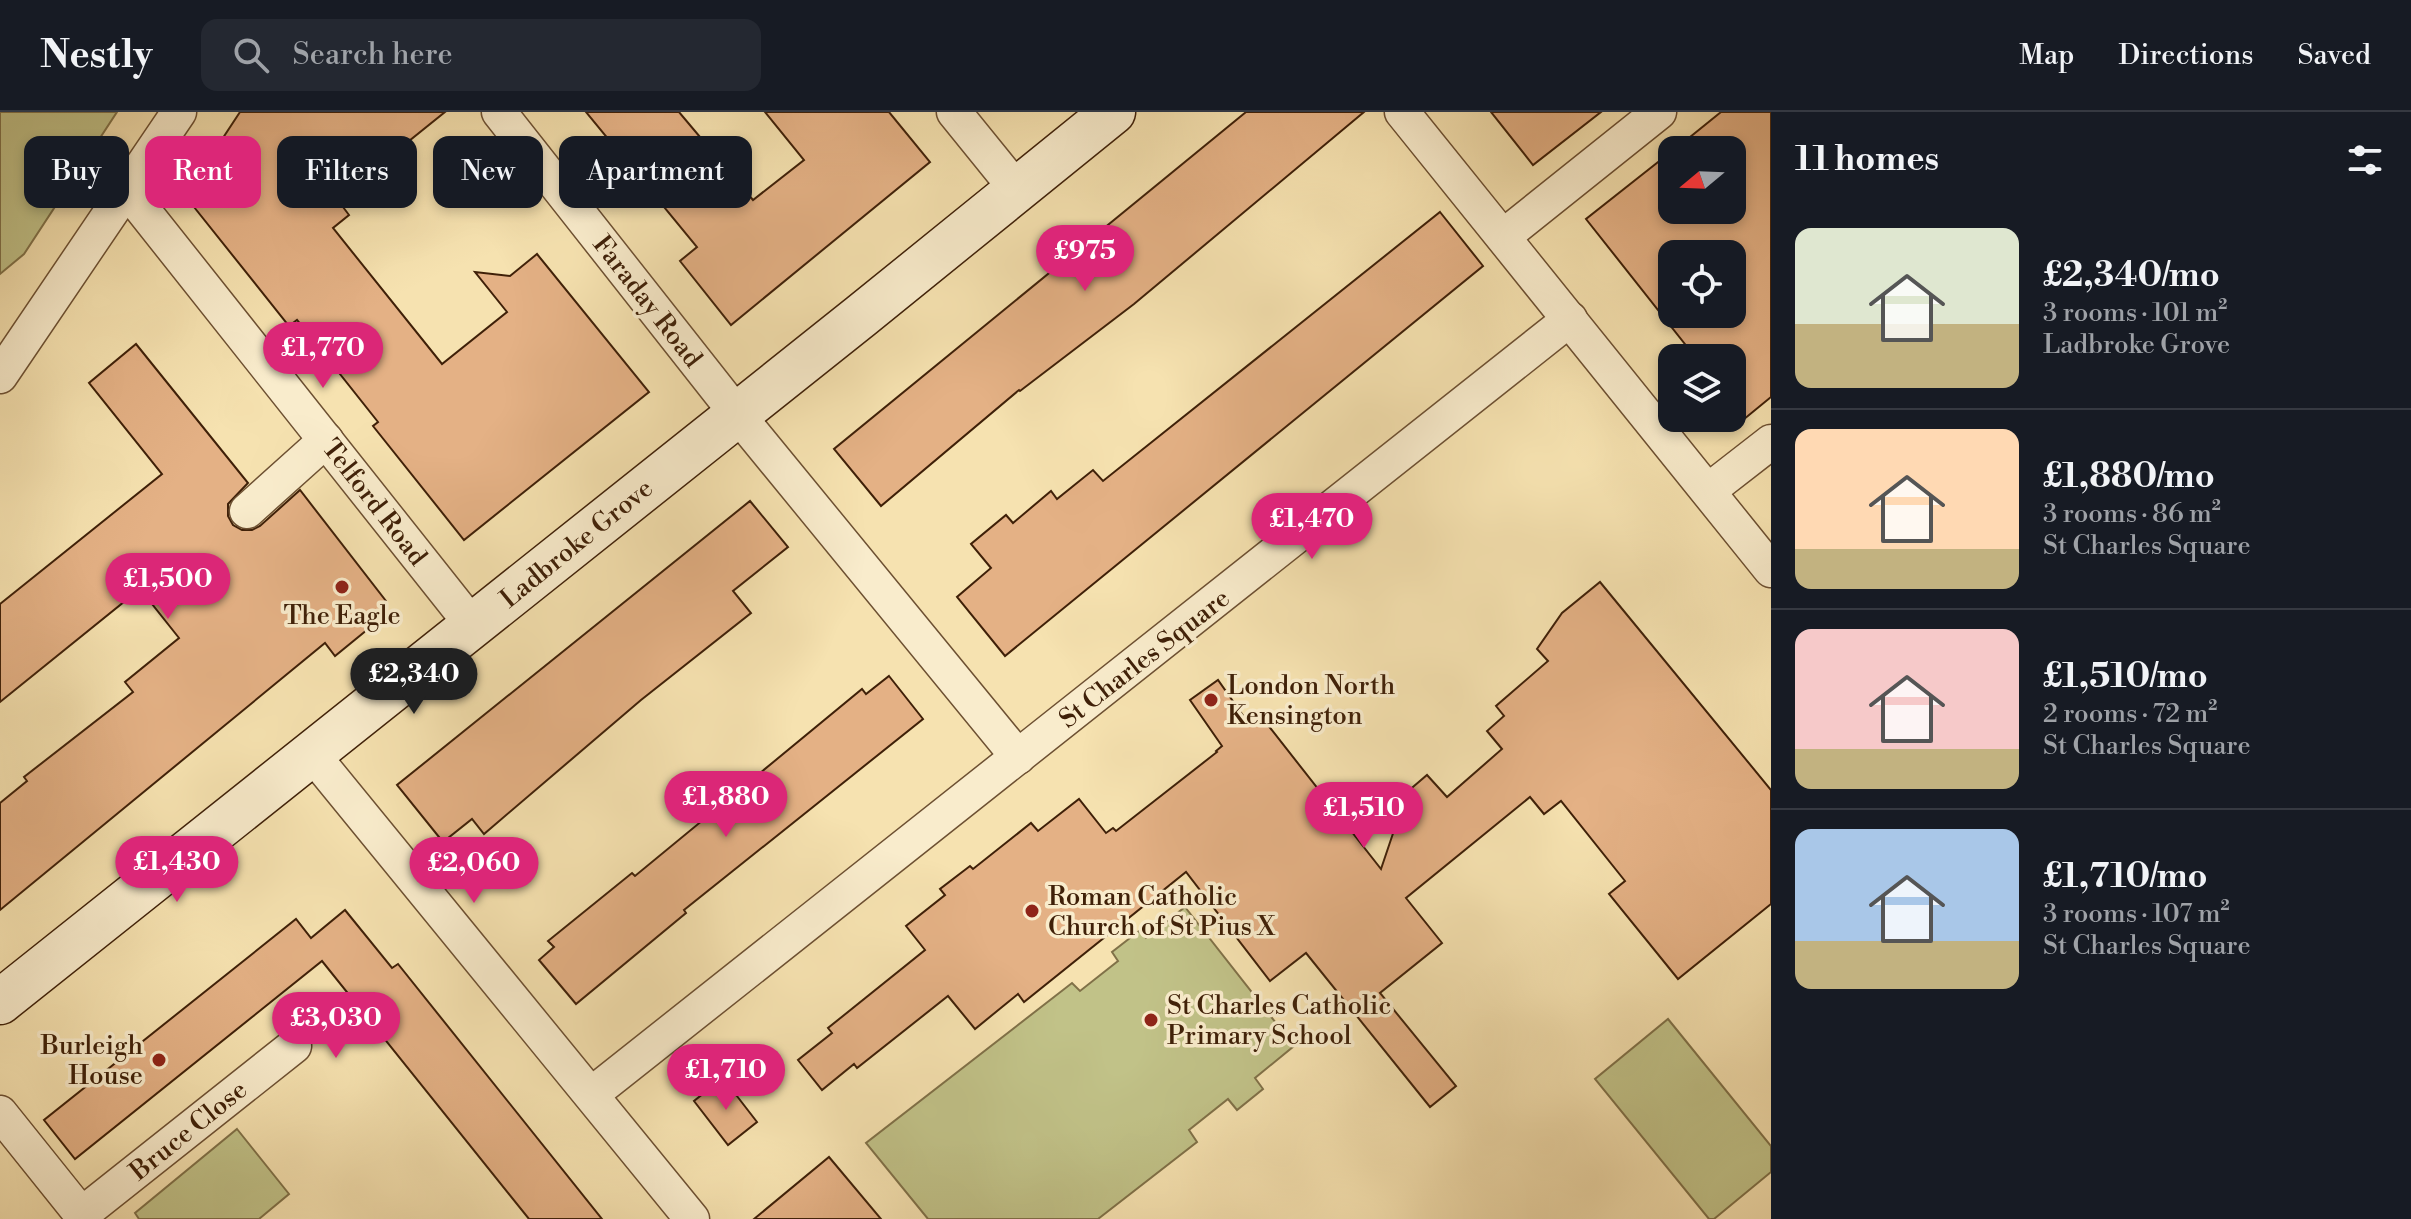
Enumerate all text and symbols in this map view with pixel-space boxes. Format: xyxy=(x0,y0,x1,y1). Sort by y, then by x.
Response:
search box xyxy=(201,19,761,91)
text: Nestly xyxy=(40,32,153,79)
icon: search xyxy=(229,33,273,77)
text: Search here xyxy=(293,36,453,74)
text: Map xyxy=(2019,38,2074,73)
text: Directions xyxy=(2118,38,2253,73)
text: Saved xyxy=(2297,38,2371,73)
chip: Buy xyxy=(24,136,129,208)
chip: Rent xyxy=(145,136,261,208)
chip: Filters xyxy=(277,136,417,208)
chip: New xyxy=(433,136,543,208)
chip: Apartment xyxy=(559,136,752,208)
north arrow xyxy=(1658,136,1746,224)
map controls xyxy=(1658,136,1746,432)
icon: filters xyxy=(2343,138,2387,182)
text: 11 homes xyxy=(1795,139,1939,181)
pin: £975 xyxy=(1038,225,1132,293)
street label: Faraday Road xyxy=(586,229,709,374)
text: £975 xyxy=(1054,235,1116,267)
button: locate xyxy=(1658,240,1746,328)
text: £2,340/mo xyxy=(2043,255,2220,297)
icon: home xyxy=(1859,260,1955,356)
text: 3 rooms · 101 m² xyxy=(2043,297,2227,329)
pin: £1,770 xyxy=(258,322,388,390)
text: Ladbroke Grove xyxy=(2043,329,2230,361)
text: £1,770 xyxy=(281,332,365,364)
button: layers xyxy=(1658,344,1746,432)
street label: Telford Road xyxy=(315,433,434,572)
text: £1,880/mo xyxy=(2043,456,2215,498)
icon: home xyxy=(1859,461,1955,557)
street label: Ladbroke Grove xyxy=(494,472,659,615)
pin: £1,470 xyxy=(1247,493,1377,561)
text: 3 rooms · 86 m² xyxy=(2043,498,2221,530)
text: £1,470 xyxy=(1269,503,1355,535)
text: St Charles Square xyxy=(2043,530,2251,562)
pin: £1,500 xyxy=(103,553,233,621)
text: £1,500 xyxy=(123,563,213,595)
marker: The Eagle xyxy=(333,578,351,596)
street label: St Charles Square xyxy=(1053,582,1236,735)
place label: The Eagle xyxy=(283,600,401,632)
pin: £2,340 xyxy=(349,648,479,716)
text: £1,510/mo xyxy=(2043,656,2208,698)
text: £2,340 xyxy=(368,658,460,690)
icon: home xyxy=(1859,661,1955,757)
place label: London North Kensington xyxy=(1227,670,1395,732)
marker: London North Kensington xyxy=(1202,691,1220,709)
text: 2 rooms · 72 m² xyxy=(2043,698,2217,730)
text: St Charles Square xyxy=(2043,730,2251,762)
pin: £1,880 xyxy=(661,771,791,839)
text: £1,880 xyxy=(682,781,770,813)
pin: £1,510 xyxy=(1299,782,1429,850)
text: £1,510 xyxy=(1323,792,1405,824)
pin: £1,430 xyxy=(112,836,242,904)
pin: £2,060 xyxy=(409,837,539,905)
text: £1,430 xyxy=(133,846,221,878)
text: £2,060 xyxy=(428,847,520,879)
text: £1,710/mo xyxy=(2043,856,2208,898)
icon: home xyxy=(1859,861,1955,957)
place label: Roman Catholic Church of St Pius X xyxy=(1048,881,1276,943)
text: 3 rooms · 107 m² xyxy=(2043,898,2230,930)
marker: Roman Catholic Church of St Pius X xyxy=(1023,902,1041,920)
text: St Charles Square xyxy=(2043,930,2251,962)
place label: St Charles Catholic Primary School xyxy=(1167,990,1391,1052)
pin: £3,030 xyxy=(271,992,401,1060)
text: £3,030 xyxy=(290,1002,382,1034)
marker: St Charles Catholic Primary School xyxy=(1142,1011,1160,1029)
place label: Burleigh House xyxy=(40,1030,143,1092)
pin: £1,710 xyxy=(661,1044,791,1112)
marker: Burleigh House xyxy=(150,1051,168,1069)
text: £1,710 xyxy=(685,1054,767,1086)
street label: Bruce Close xyxy=(123,1074,254,1188)

